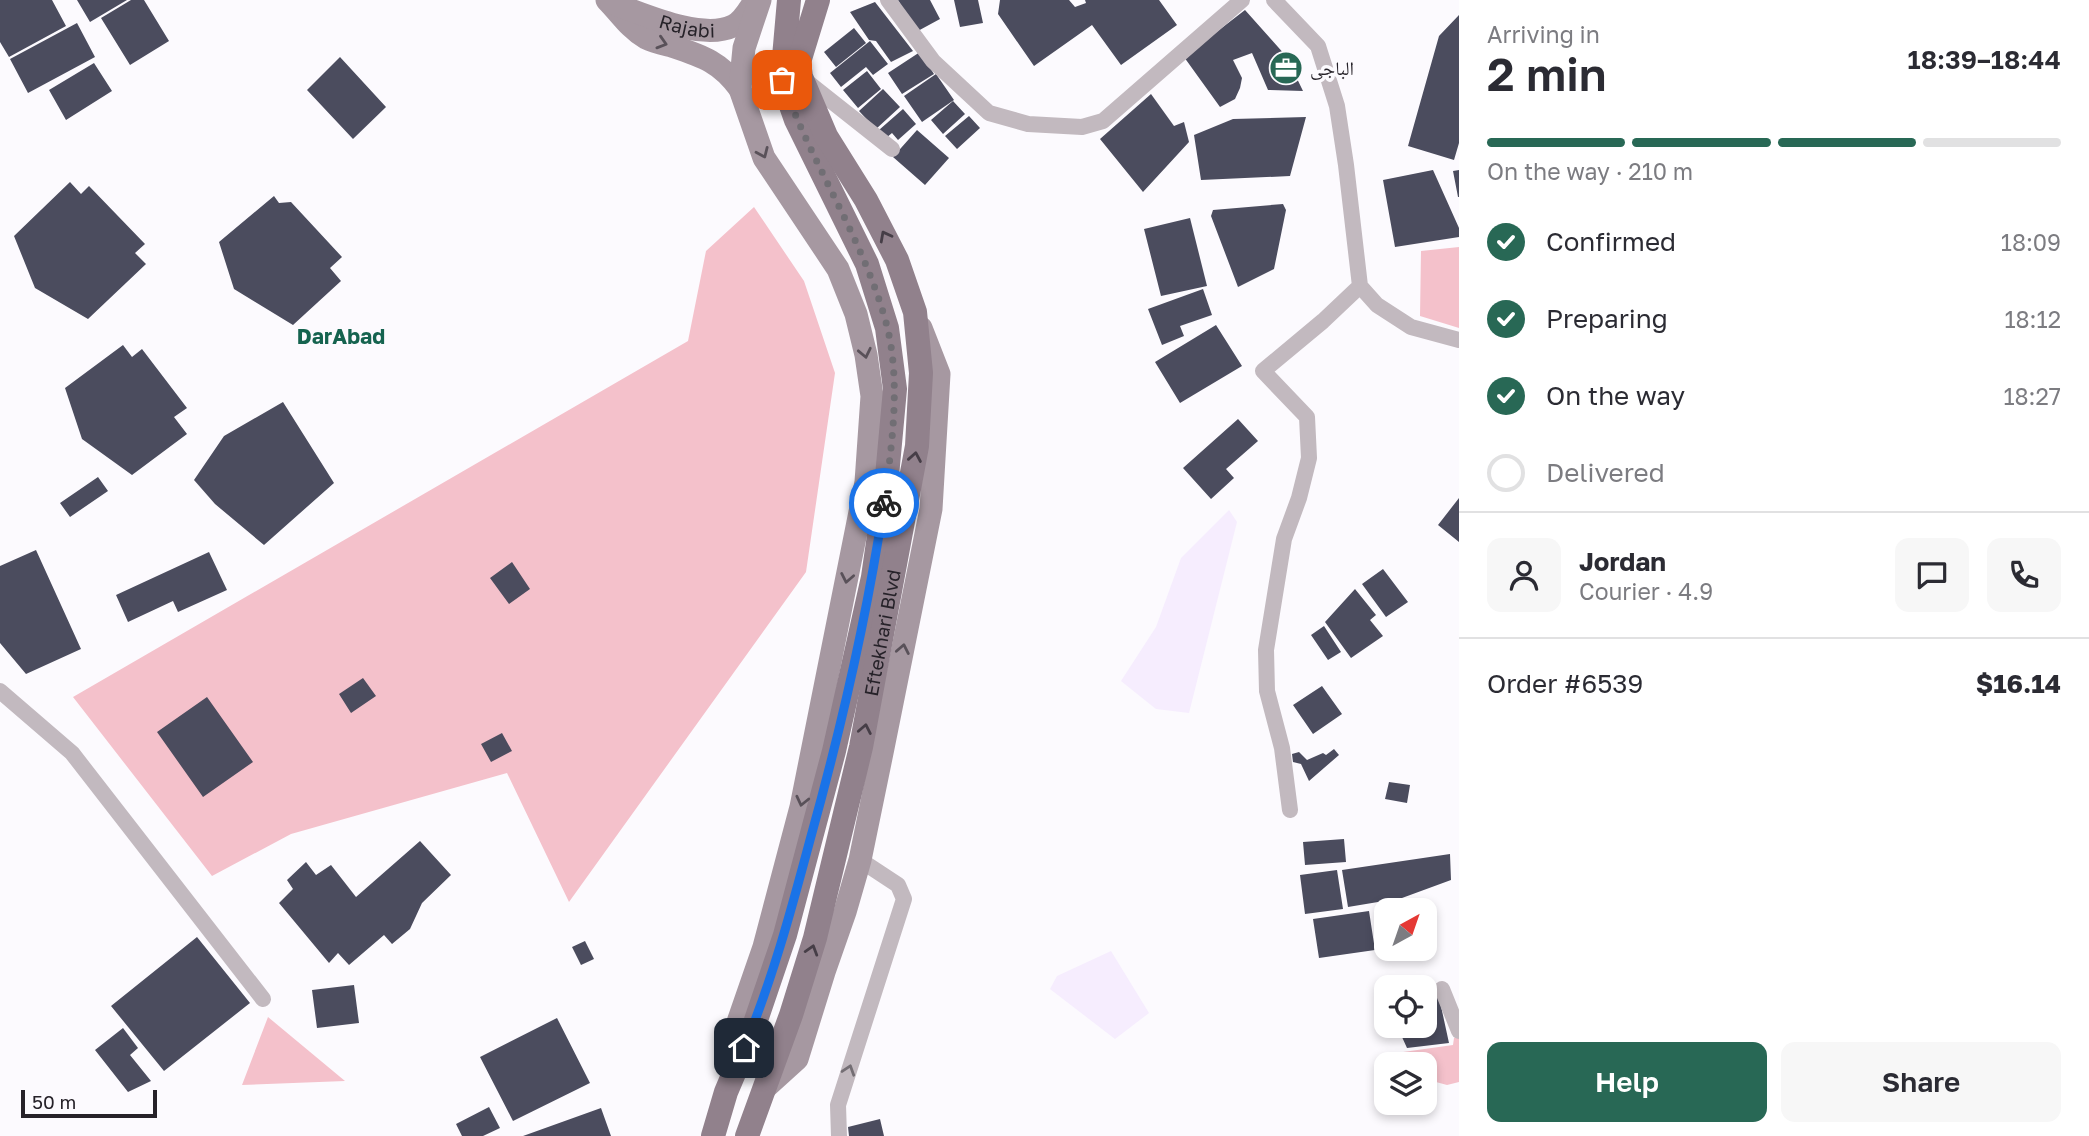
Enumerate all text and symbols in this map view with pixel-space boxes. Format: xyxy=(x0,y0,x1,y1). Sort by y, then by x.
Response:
street label: Rajabi xyxy=(657,9,715,42)
text: Arriving in xyxy=(1487,20,1600,48)
one-way arrow xyxy=(655,35,668,49)
text: 18:39–18:44 xyxy=(1908,44,2061,75)
text: 2 min xyxy=(1487,46,1607,101)
office icon: الباجی xyxy=(1267,49,1305,87)
pin xyxy=(752,50,812,110)
place label: الباجی xyxy=(1310,56,1354,80)
icon: bag xyxy=(763,61,801,99)
one-way arrow xyxy=(755,146,769,158)
text: On the way · 210 m xyxy=(1487,157,1693,185)
icon: check xyxy=(1487,223,1525,261)
text: Confirmed xyxy=(1546,226,1676,257)
text: 18:09 xyxy=(2001,228,2061,256)
one-way arrow xyxy=(879,231,893,243)
icon: check xyxy=(1487,300,1525,338)
text: Preparing xyxy=(1546,303,1668,334)
text: 18:12 xyxy=(2004,305,2061,333)
district label: DarAbad xyxy=(297,323,385,349)
one-way arrow xyxy=(857,347,872,359)
icon: check xyxy=(1487,377,1525,415)
text: On the way xyxy=(1546,380,1685,411)
text: 18:27 xyxy=(2003,382,2061,410)
one-way arrow xyxy=(907,451,922,463)
text: Delivered xyxy=(1546,457,1665,488)
courier xyxy=(849,468,919,538)
icon: bike xyxy=(865,484,903,522)
button: person xyxy=(1487,538,1561,612)
button: chat xyxy=(1895,538,1969,612)
button: phone xyxy=(1987,538,2061,612)
text: Jordan xyxy=(1579,546,1666,577)
street label: Eftekhari Blvd xyxy=(859,568,905,698)
one-way arrow xyxy=(840,572,855,584)
text: Courier · 4.9 xyxy=(1579,577,1713,605)
one-way arrow xyxy=(895,643,910,655)
text: Order #6539 xyxy=(1487,668,1643,699)
text: $16.14 xyxy=(1976,668,2061,699)
one-way arrow xyxy=(857,723,872,734)
one-way arrow xyxy=(796,795,810,807)
north arrow xyxy=(1374,898,1437,961)
map controls xyxy=(1374,898,1437,1115)
one-way arrow xyxy=(803,944,818,956)
button: locate xyxy=(1374,975,1437,1038)
pin xyxy=(714,1018,774,1078)
icon: home xyxy=(725,1029,763,1067)
button: Help xyxy=(1487,1042,1767,1122)
button: Share xyxy=(1781,1042,2061,1122)
button: layers xyxy=(1374,1052,1437,1115)
one-way arrow xyxy=(841,1064,855,1076)
scale bar xyxy=(21,1087,158,1119)
text: 50 m xyxy=(32,1090,76,1113)

